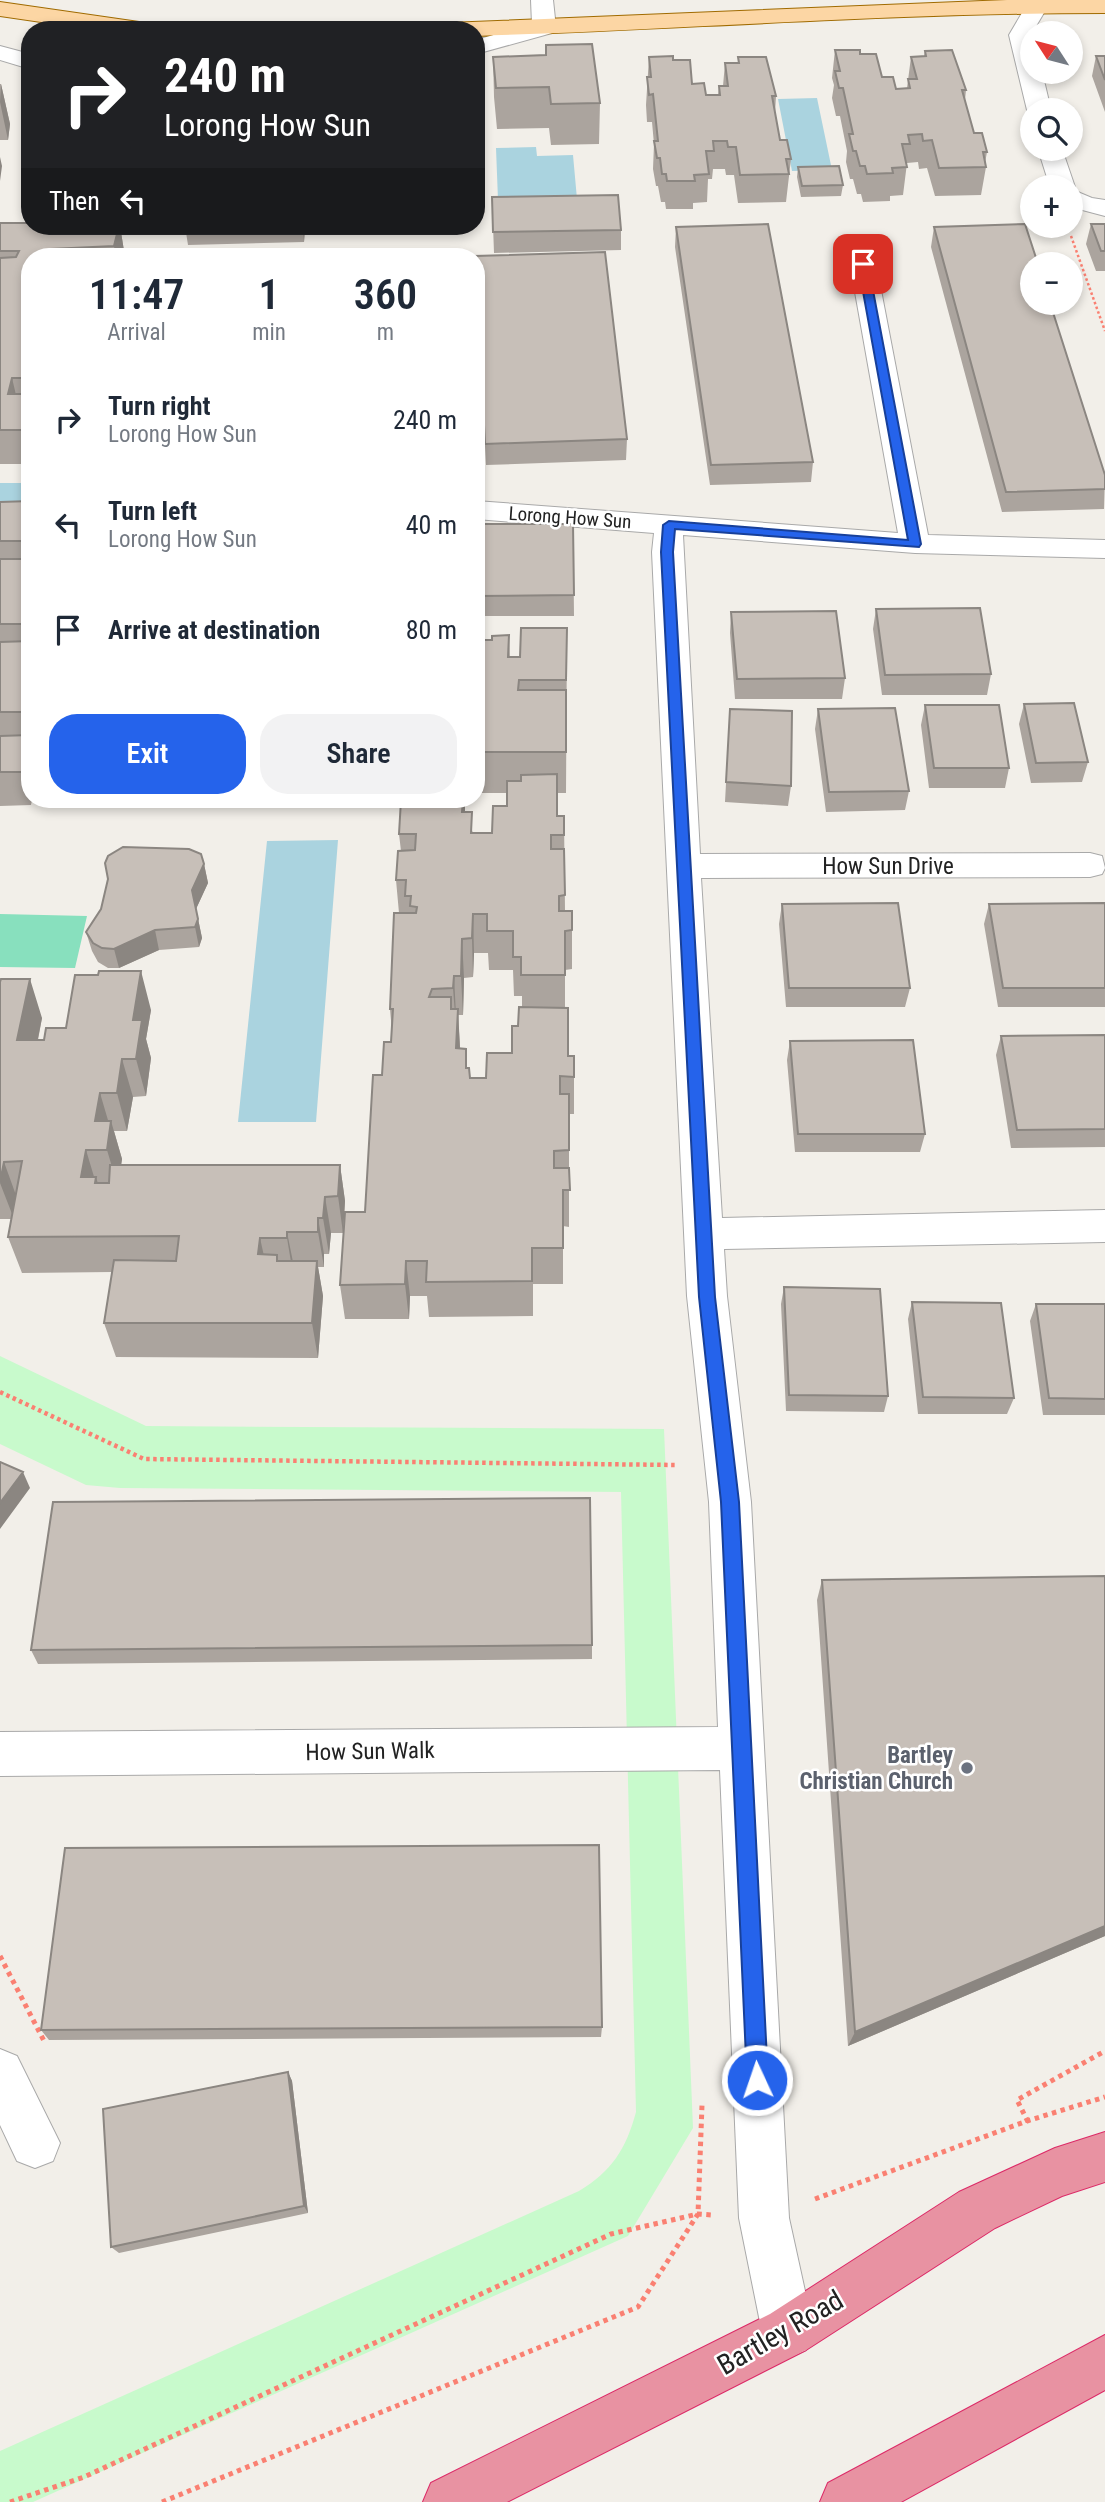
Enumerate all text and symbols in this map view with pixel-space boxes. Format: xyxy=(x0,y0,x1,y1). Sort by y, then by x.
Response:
north arrow xyxy=(1020,21,1083,84)
map controls xyxy=(1020,21,1083,315)
text: 240 m xyxy=(164,47,286,104)
icon: right xyxy=(49,49,140,140)
button: search xyxy=(1020,98,1083,161)
text: Lorong How Sun xyxy=(164,106,371,144)
button: + xyxy=(1020,175,1083,238)
icon: left xyxy=(114,182,152,220)
text: Then xyxy=(49,186,100,216)
pin xyxy=(833,234,893,294)
icon: arrive xyxy=(844,245,882,283)
button: − xyxy=(1020,252,1083,315)
text: 11:47 xyxy=(89,270,184,319)
text: 1 xyxy=(259,270,280,319)
text: 360 xyxy=(354,270,417,319)
text: Arrival xyxy=(107,319,166,346)
text: min xyxy=(252,319,286,346)
text: m xyxy=(377,319,394,346)
text: Turn right xyxy=(108,391,210,421)
icon: right xyxy=(49,401,87,439)
text: 240 m xyxy=(393,405,457,435)
text: Lorong How Sun xyxy=(108,421,257,448)
text: Turn left xyxy=(108,496,197,526)
street label: Lorong How Sun xyxy=(508,502,632,533)
icon: left xyxy=(49,506,87,544)
text: 40 m xyxy=(406,510,457,540)
text: Lorong How Sun xyxy=(108,526,257,553)
icon: arrive xyxy=(49,611,87,649)
text: Arrive at destination xyxy=(108,615,320,645)
text: 80 m xyxy=(406,615,457,645)
button: Exit xyxy=(49,714,246,794)
button: Share xyxy=(260,714,457,794)
street label: How Sun Drive xyxy=(822,853,954,880)
street label: How Sun Walk xyxy=(305,1737,436,1766)
place label: Bartley Christian Church xyxy=(799,1742,954,1795)
marker: Bartley Christian Church xyxy=(959,1760,975,1776)
position arrow xyxy=(720,2043,794,2117)
street label: Bartley Road xyxy=(711,2283,849,2382)

